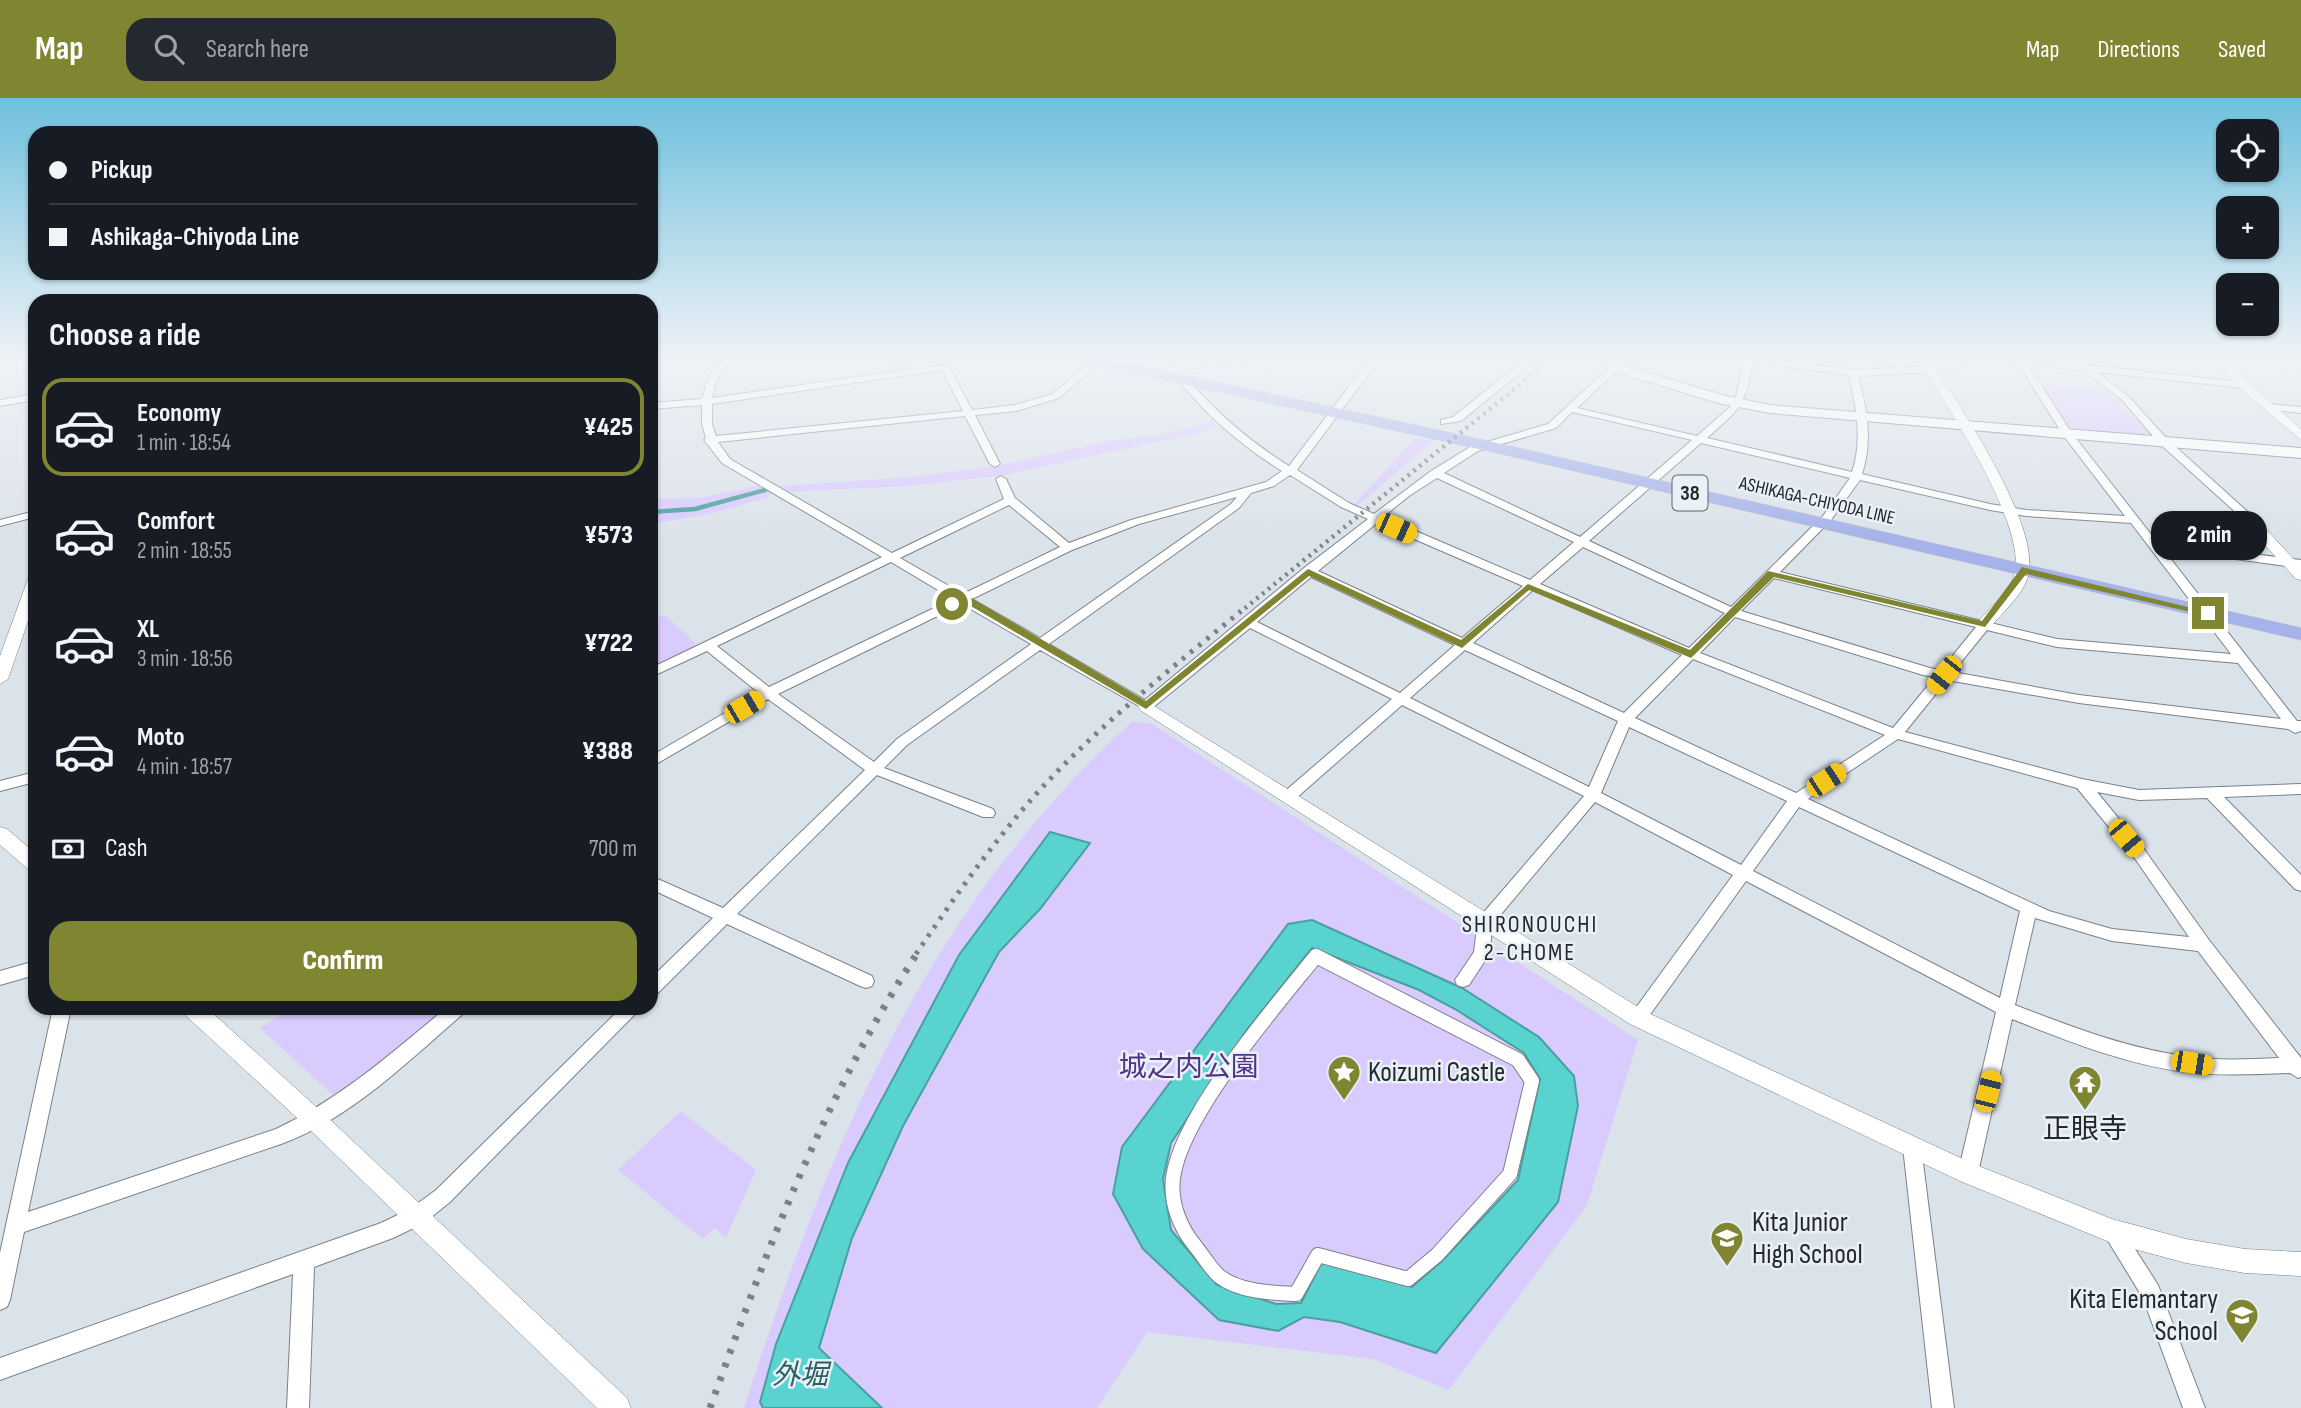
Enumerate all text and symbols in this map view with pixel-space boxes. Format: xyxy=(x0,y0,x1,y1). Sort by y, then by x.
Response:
search box xyxy=(126,18,616,81)
text: Map xyxy=(35,29,84,69)
icon: search xyxy=(150,30,188,68)
text: Search here xyxy=(206,34,309,65)
text: Map xyxy=(2026,35,2059,64)
text: Directions xyxy=(2097,35,2180,64)
text: Saved xyxy=(2218,35,2266,64)
map controls xyxy=(2216,119,2279,336)
button: locate xyxy=(2216,119,2279,182)
text: Pickup xyxy=(91,155,153,186)
button: + xyxy=(2216,196,2279,259)
text: Ashikaga-Chiyoda Line xyxy=(91,222,299,253)
button: − xyxy=(2216,273,2279,336)
text: Choose a ride xyxy=(49,316,201,355)
icon: car xyxy=(53,396,116,459)
text: Economy xyxy=(137,398,221,429)
text: ¥425 xyxy=(584,412,633,443)
text: 1 min · 18:54 xyxy=(137,429,231,457)
street label: ASHIKAGA-CHIYODA LINE xyxy=(1736,472,1897,530)
road number: 38 xyxy=(1672,476,1708,510)
icon: car xyxy=(53,504,116,567)
text: Comfort xyxy=(137,506,215,537)
car xyxy=(1373,510,1420,546)
callout: 2 min xyxy=(2150,512,2266,560)
text: ¥573 xyxy=(584,520,633,551)
text: 2 min xyxy=(2187,521,2231,549)
text: 2 min · 18:55 xyxy=(137,537,232,565)
route start xyxy=(936,588,968,620)
route end xyxy=(2192,597,2224,629)
icon: car xyxy=(53,612,116,675)
text: XL xyxy=(137,614,159,645)
text: ¥722 xyxy=(584,628,633,659)
text: 3 min · 18:56 xyxy=(137,645,233,673)
car xyxy=(1923,652,1966,698)
car xyxy=(721,687,768,727)
icon: car xyxy=(53,720,116,783)
text: Moto xyxy=(137,722,185,753)
text: ¥388 xyxy=(582,736,633,767)
text: 4 min · 18:57 xyxy=(137,753,232,781)
car xyxy=(1803,760,1850,800)
car xyxy=(2105,815,2148,861)
icon: cash xyxy=(49,830,87,868)
text: Cash xyxy=(105,833,148,864)
text: 700 m xyxy=(589,835,637,863)
district label: SHIRONOUCHI 2-CHOME xyxy=(1462,910,1598,967)
button: Confirm xyxy=(49,921,637,1001)
car xyxy=(2170,1049,2215,1077)
park label: 城之内公園 xyxy=(1119,1051,1259,1084)
place icon: Koizumi Castle xyxy=(1325,1053,1363,1102)
place label: Koizumi Castle xyxy=(1368,1056,1505,1089)
temple icon: 正眼寺 xyxy=(2066,1063,2104,1112)
car xyxy=(1973,1068,2004,1114)
place label: 正眼寺 xyxy=(2043,1113,2127,1146)
place label: Kita Junior High School xyxy=(1752,1206,1863,1271)
school or university icon: Kita Junior High School xyxy=(1708,1219,1746,1268)
place label: Kita Elemantary School xyxy=(2069,1283,2218,1348)
school or university icon: Kita Elemantary School xyxy=(2223,1296,2261,1345)
water label: 外堀 xyxy=(772,1359,832,1392)

